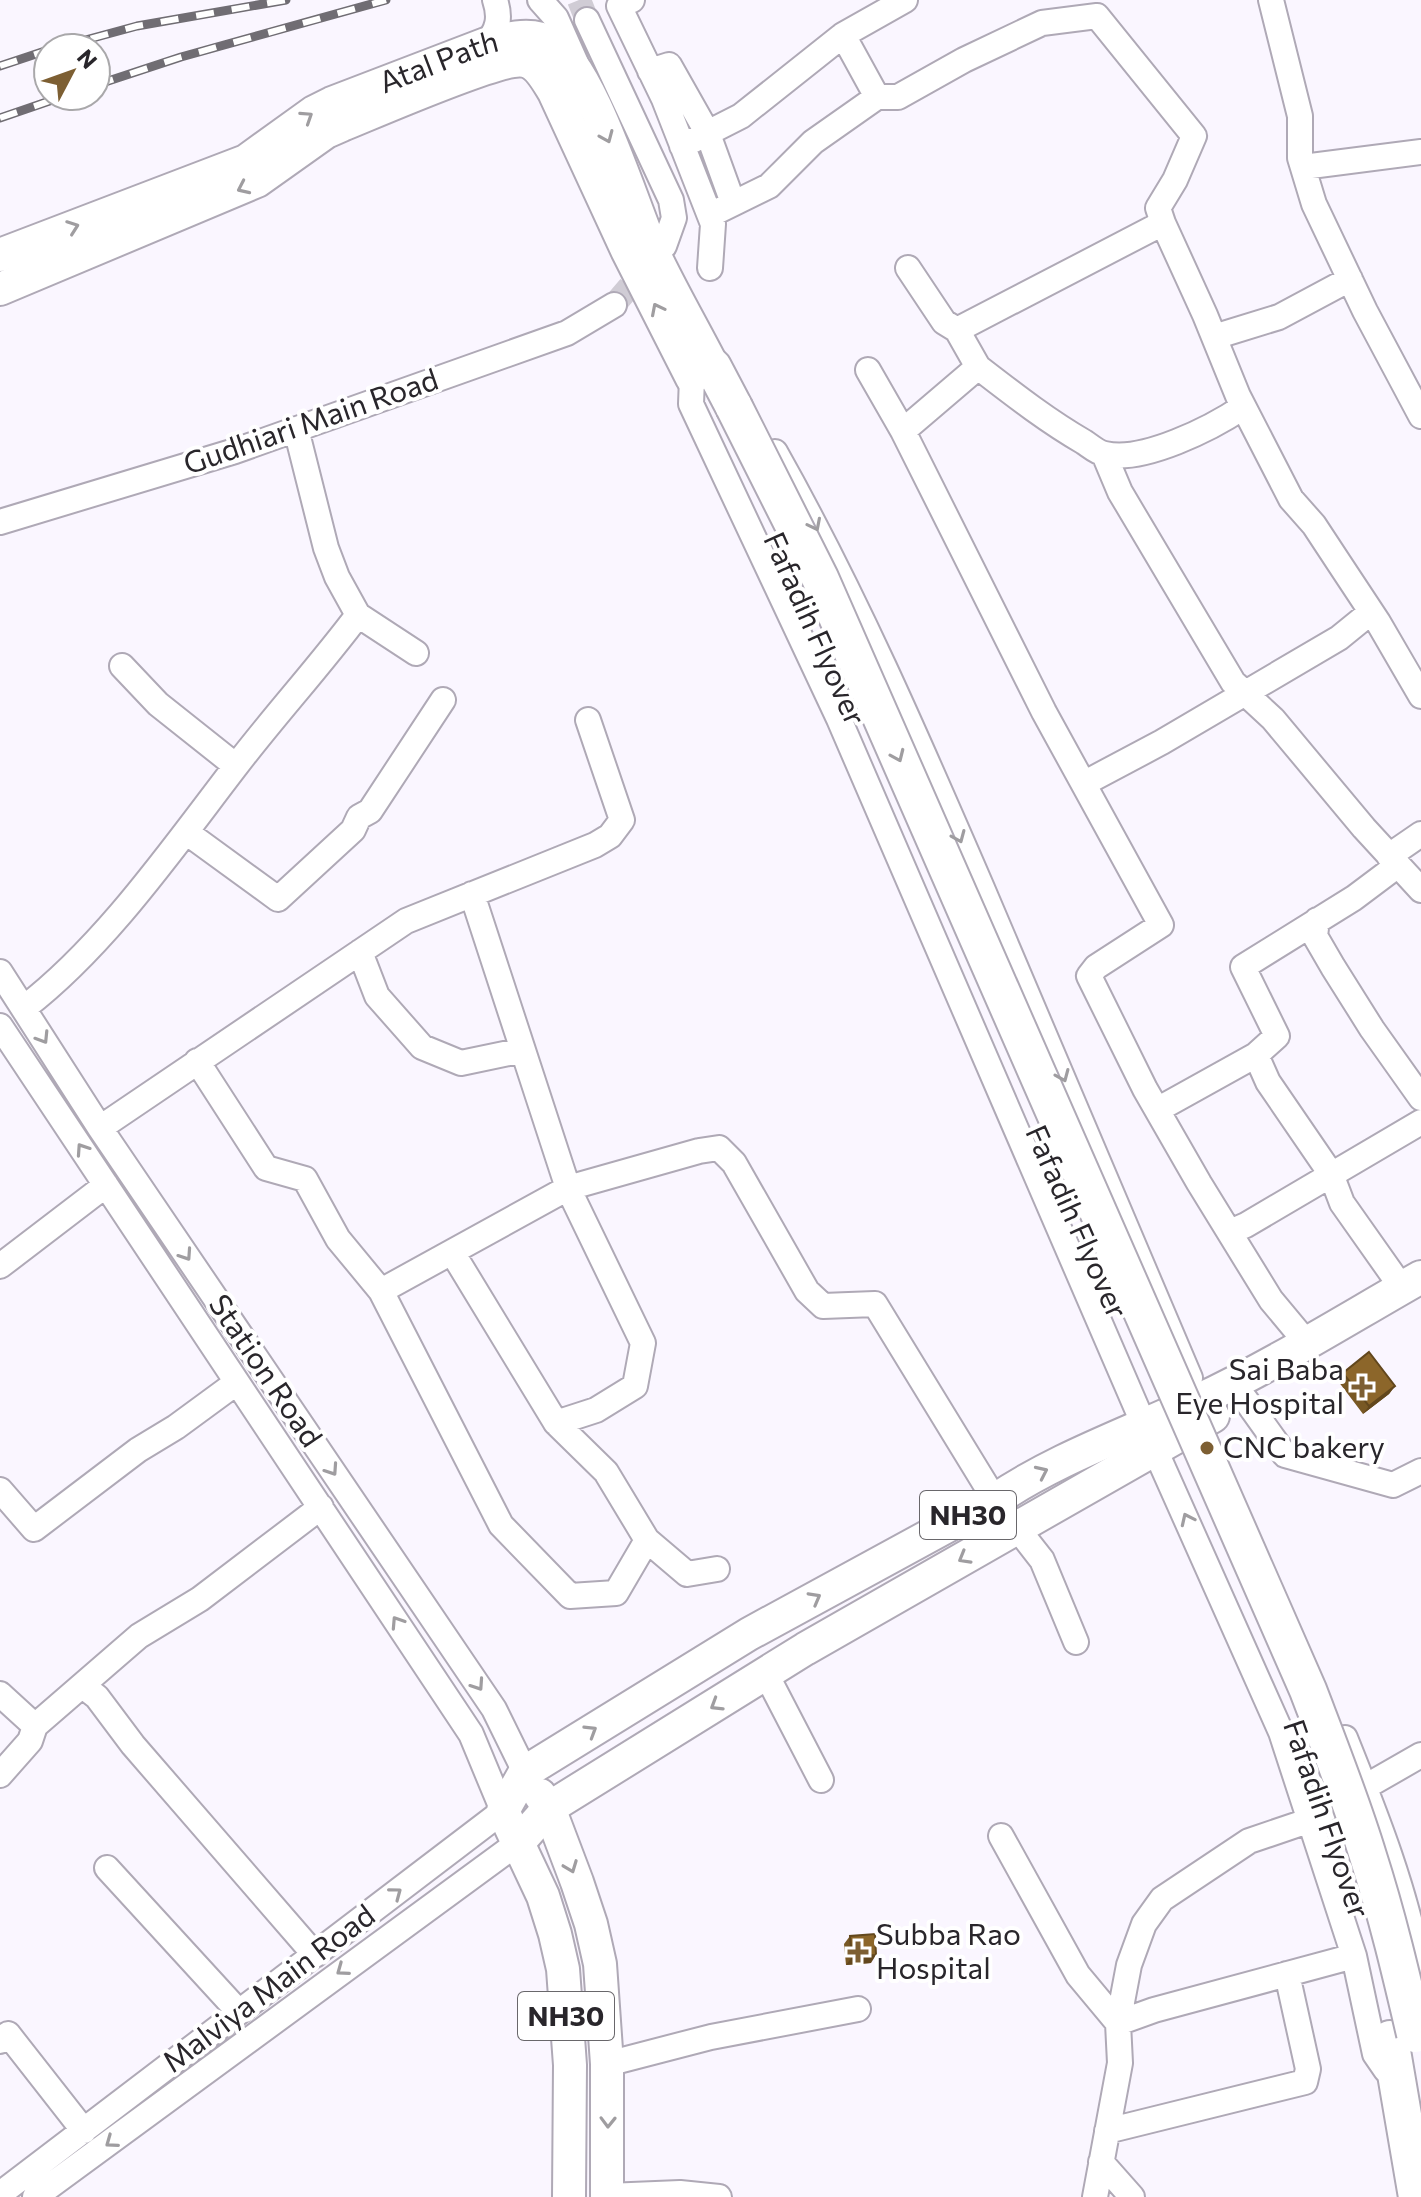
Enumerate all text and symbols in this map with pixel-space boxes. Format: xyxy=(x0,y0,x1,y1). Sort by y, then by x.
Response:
street label: Atal Path xyxy=(373,21,502,99)
north arrow xyxy=(32,32,112,112)
text: N xyxy=(72,43,103,74)
one-way arrow xyxy=(298,112,312,127)
one-way arrow xyxy=(597,129,613,143)
one-way arrow xyxy=(237,178,251,194)
one-way arrow xyxy=(65,220,79,237)
one-way arrow xyxy=(651,302,666,317)
street label: Gudhiari Main Road xyxy=(178,359,442,481)
one-way arrow xyxy=(806,516,821,531)
street label: Fafadih Flyover xyxy=(757,526,875,730)
one-way arrow xyxy=(888,748,904,762)
one-way arrow xyxy=(950,829,966,843)
one-way arrow xyxy=(33,1029,48,1043)
one-way arrow xyxy=(1053,1067,1069,1082)
street label: Fafadih Flyover xyxy=(1019,1119,1137,1323)
one-way arrow xyxy=(77,1143,92,1158)
one-way arrow xyxy=(176,1246,191,1260)
street label: Station Road xyxy=(202,1286,332,1453)
place label: Sai Baba Eye Hospital xyxy=(1175,1349,1344,1420)
marker: Sai Baba Eye Hospital xyxy=(1351,1376,1373,1398)
place label: CNC bakery xyxy=(1223,1427,1385,1464)
marker: CNC bakery xyxy=(1198,1439,1216,1457)
one-way arrow xyxy=(322,1461,337,1475)
one-way arrow xyxy=(1034,1466,1048,1482)
road number: NH30 xyxy=(920,1491,1016,1539)
one-way arrow xyxy=(1181,1513,1197,1527)
one-way arrow xyxy=(957,1549,972,1564)
one-way arrow xyxy=(806,1593,821,1608)
one-way arrow xyxy=(391,1616,406,1630)
one-way arrow xyxy=(468,1676,483,1690)
one-way arrow xyxy=(710,1695,725,1711)
street label: Fafadih Flyover xyxy=(1277,1714,1380,1922)
one-way arrow xyxy=(582,1725,597,1741)
one-way arrow xyxy=(561,1859,578,1873)
one-way arrow xyxy=(387,1888,402,1902)
street label: Malviya Main Road xyxy=(154,1895,381,2079)
place label: Subba Rao Hospital xyxy=(876,1914,1021,1985)
marker: Subba Rao Hospital xyxy=(847,1941,869,1963)
one-way arrow xyxy=(337,1960,351,1975)
road number: NH30 xyxy=(518,1992,614,2040)
one-way arrow xyxy=(599,2116,617,2129)
one-way arrow xyxy=(105,2132,120,2146)

